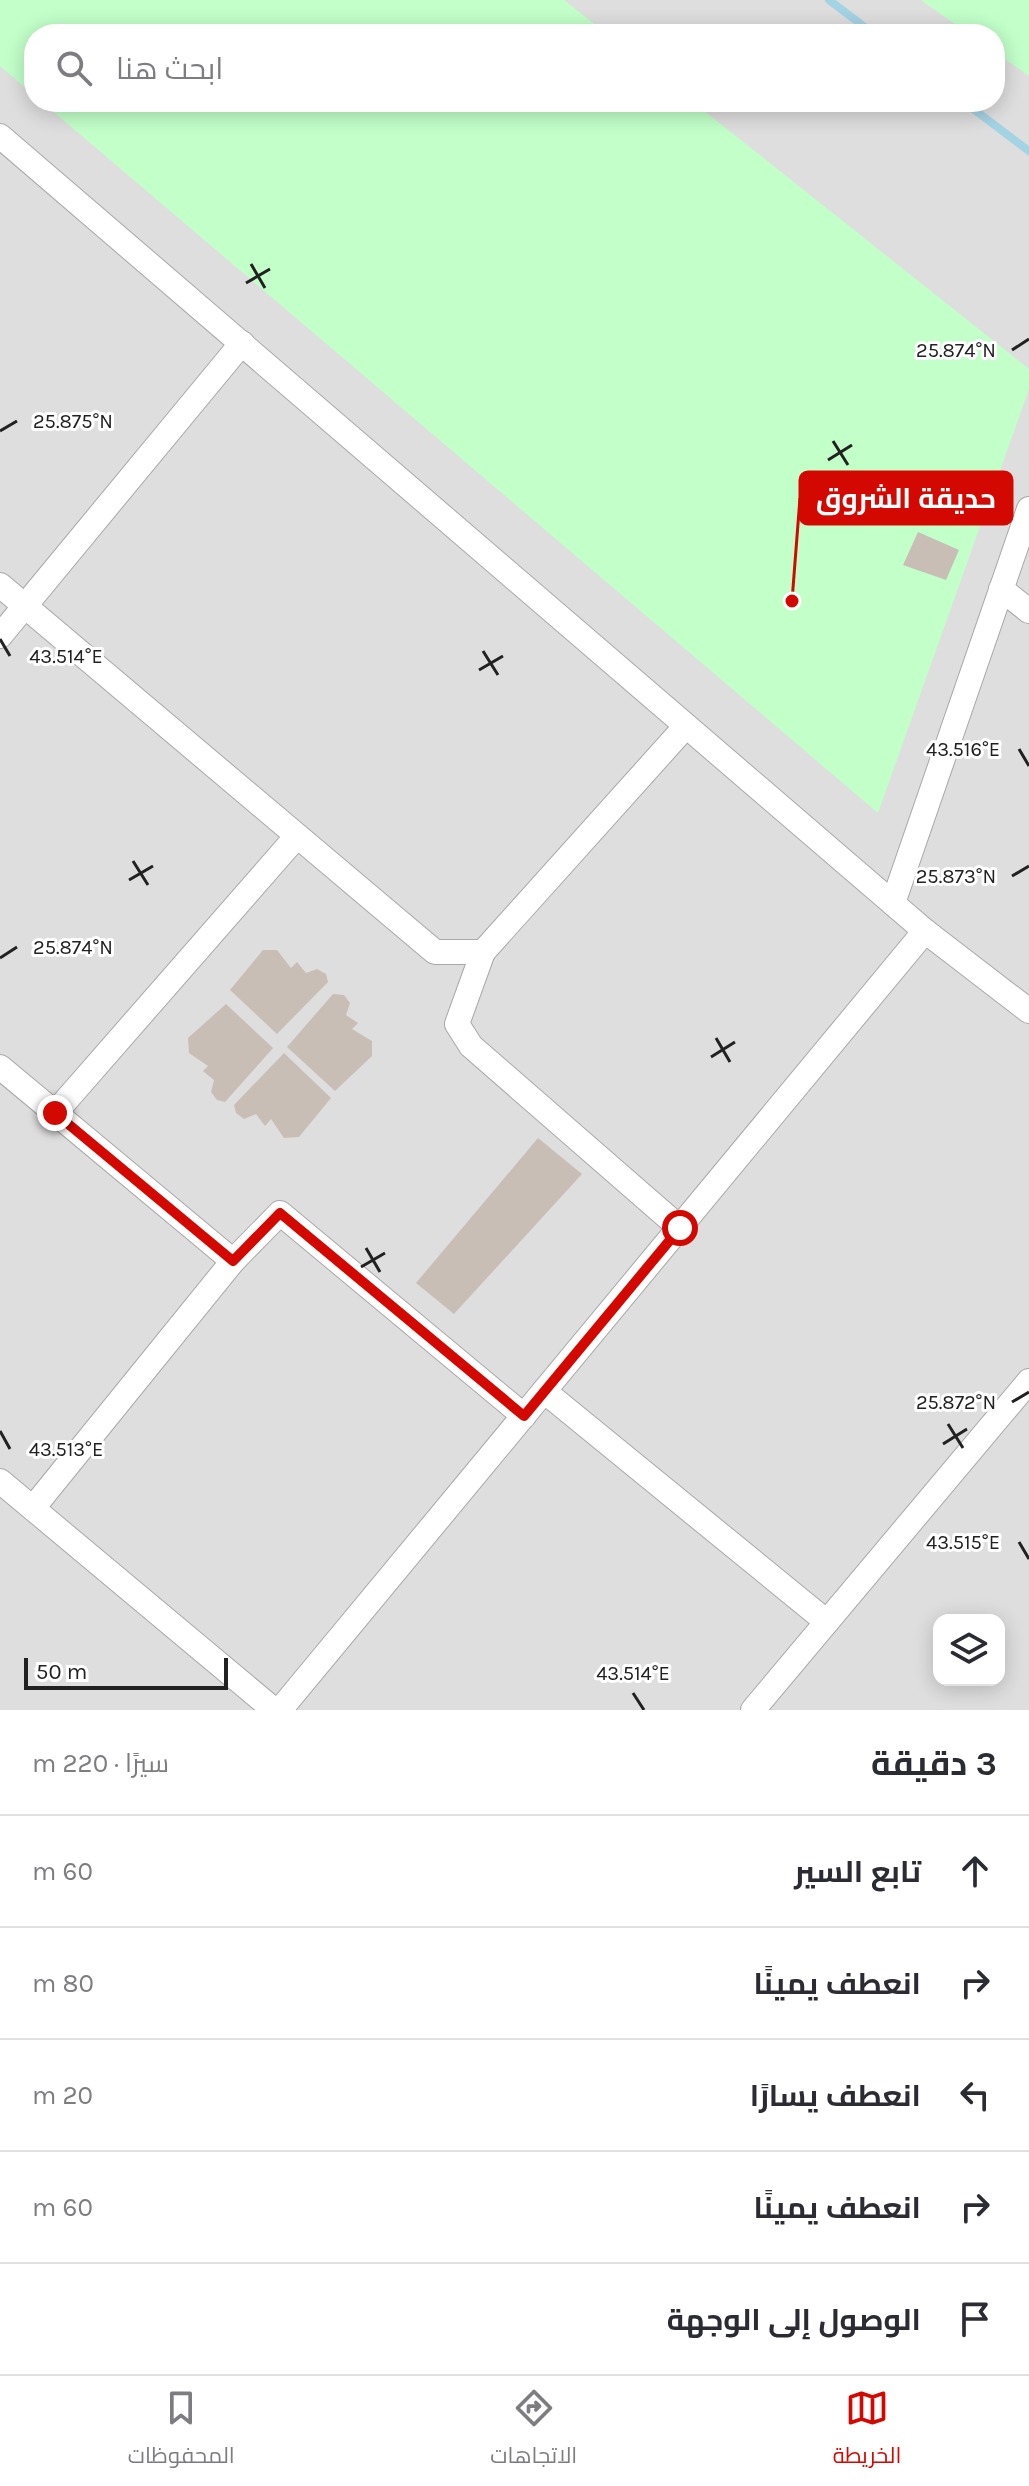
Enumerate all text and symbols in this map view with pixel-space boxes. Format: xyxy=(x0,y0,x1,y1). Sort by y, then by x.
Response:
search box xyxy=(24,24,1005,112)
icon: search xyxy=(52,46,96,90)
text: ابحث هنا xyxy=(116,51,223,87)
text: 25.874°N xyxy=(916,339,996,362)
text: 25.875°N xyxy=(33,410,113,433)
callout: حديقة الشروق xyxy=(800,472,1012,524)
text: حديقة الشروق xyxy=(816,482,996,516)
text: 43.514°E xyxy=(29,645,103,668)
text: 43.516°E xyxy=(926,738,1000,761)
text: 25.873°N xyxy=(916,865,996,888)
text: 25.874°N xyxy=(33,936,113,959)
route end xyxy=(37,1095,73,1131)
route start xyxy=(662,1210,698,1246)
text: 25.872°N xyxy=(916,1391,996,1414)
text: 43.513°E xyxy=(29,1438,103,1461)
text: 43.515°E xyxy=(926,1531,1000,1554)
map controls xyxy=(933,1614,1005,1686)
button: layers xyxy=(933,1614,1005,1686)
scale bar xyxy=(24,1654,228,1690)
text: 50 m xyxy=(36,1659,87,1685)
text: 43.514°E xyxy=(596,1662,670,1685)
text: 3 دقيقة xyxy=(871,1744,997,1784)
text: سيرًا · 220 m xyxy=(32,1748,169,1779)
icon: ahead xyxy=(953,1849,997,1893)
text: تابع السير xyxy=(794,1854,921,1890)
text: 60 m xyxy=(32,1856,93,1887)
icon: right xyxy=(953,1961,997,2005)
text: انعطف يمينًا xyxy=(753,1966,921,2002)
text: 80 m xyxy=(32,1968,94,1999)
icon: left xyxy=(953,2073,997,2117)
text: انعطف يسارًا xyxy=(750,2078,921,2114)
text: 20 m xyxy=(32,2080,93,2111)
icon: right xyxy=(953,2185,997,2229)
text: انعطف يمينًا xyxy=(753,2190,921,2226)
text: 60 m xyxy=(32,2192,93,2223)
icon: arrive xyxy=(953,2297,997,2341)
text: الوصول إلى الوجهة xyxy=(667,2302,921,2338)
tab: المحفوظات xyxy=(128,2386,235,2476)
tab: الاتجاهات xyxy=(490,2386,577,2476)
tab: الخريطة xyxy=(833,2386,901,2476)

